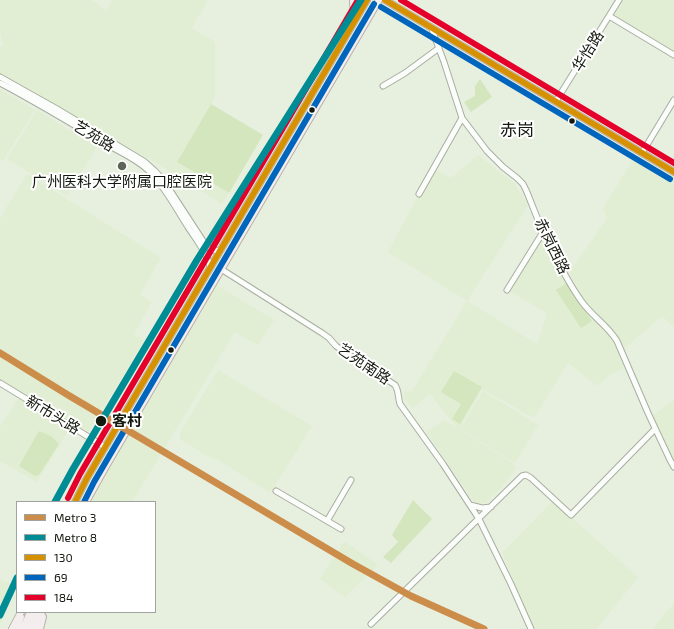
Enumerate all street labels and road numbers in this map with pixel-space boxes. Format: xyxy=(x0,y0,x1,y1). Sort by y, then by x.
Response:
street label: 华怡路 xyxy=(568,27,608,75)
street label: 艺苑路 xyxy=(70,117,118,155)
street label: 赤岗西路 xyxy=(531,215,573,277)
street label: 艺苑南路 xyxy=(334,340,394,388)
street label: 新市头路 xyxy=(23,392,83,438)

